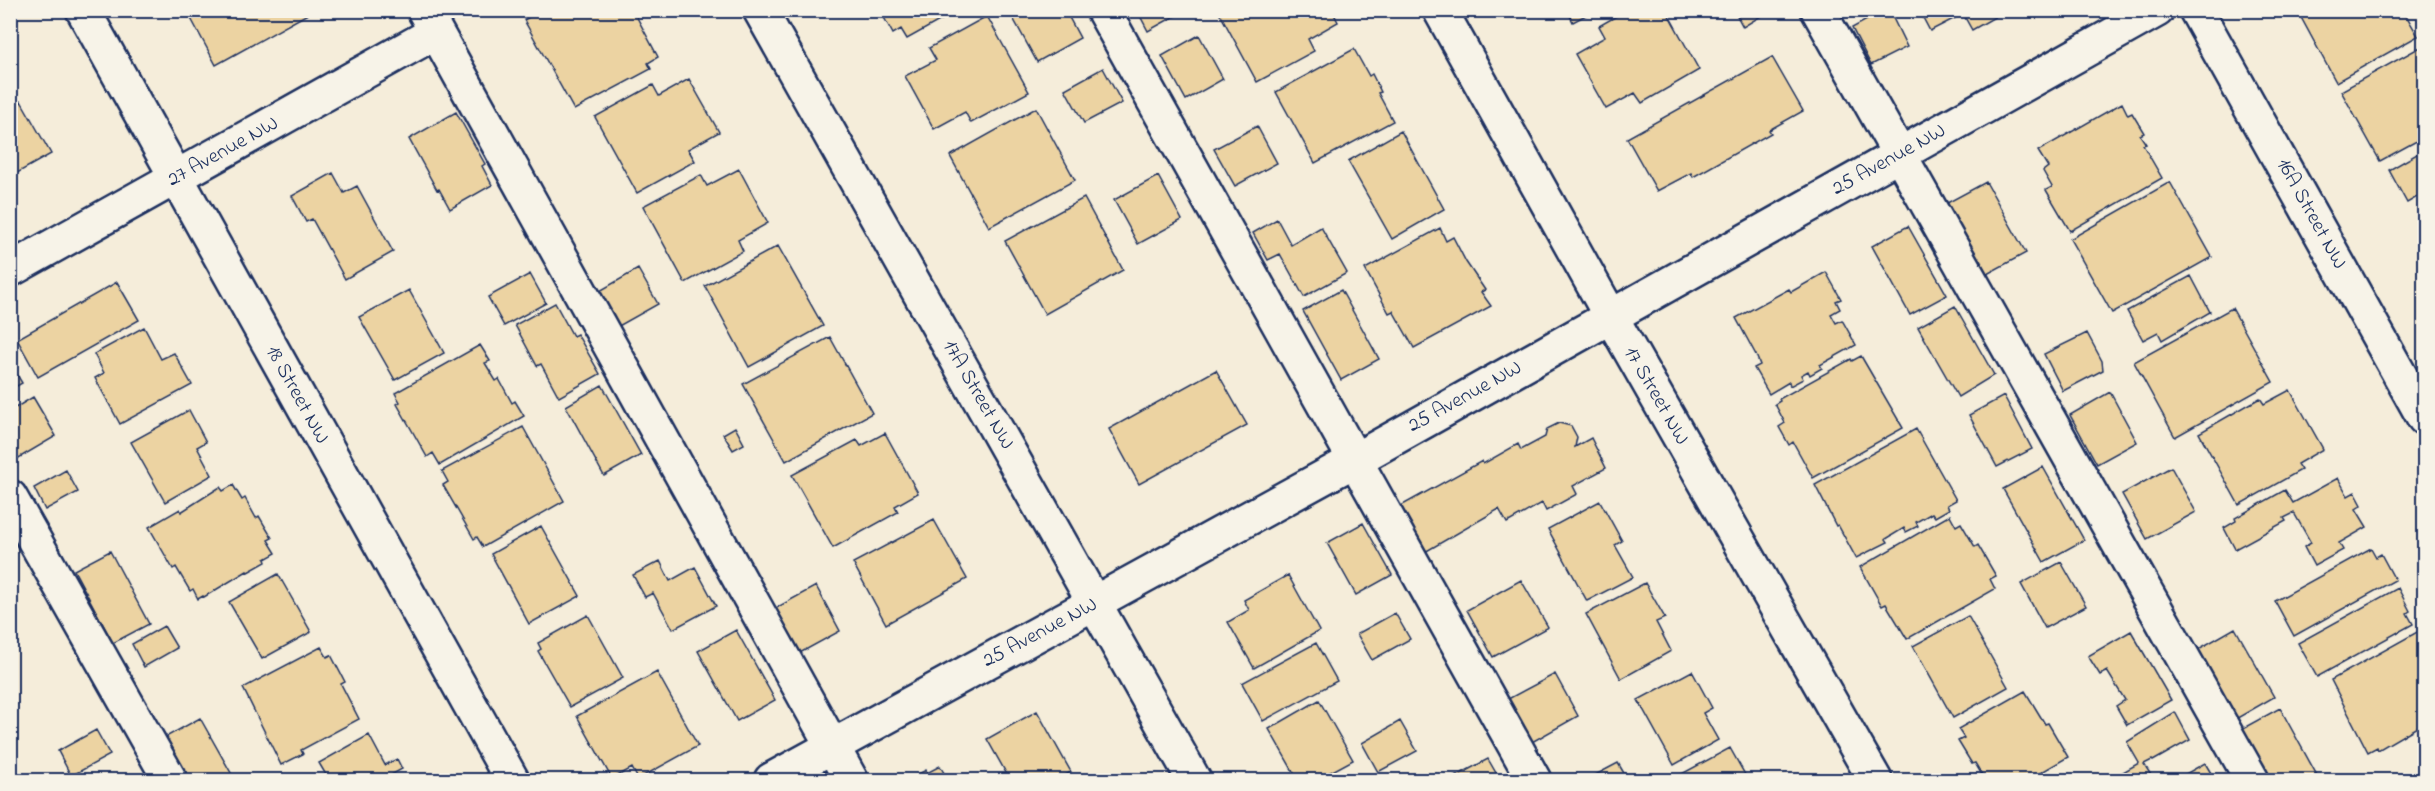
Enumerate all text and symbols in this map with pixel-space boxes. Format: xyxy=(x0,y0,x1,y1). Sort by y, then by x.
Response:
street label: 27 Avenue NW xyxy=(162,109,284,195)
street label: 25 Avenue NW xyxy=(1827,116,1951,204)
street label: 16A Street NW xyxy=(2268,153,2354,275)
street label: 17A Street NW xyxy=(934,335,1022,455)
street label: 18 Street NW xyxy=(258,340,336,450)
street label: 17 Street NW xyxy=(1616,341,1696,451)
street label: 25 Avenue NW xyxy=(1403,353,1527,441)
street label: 25 Avenue NW xyxy=(977,590,1103,676)

